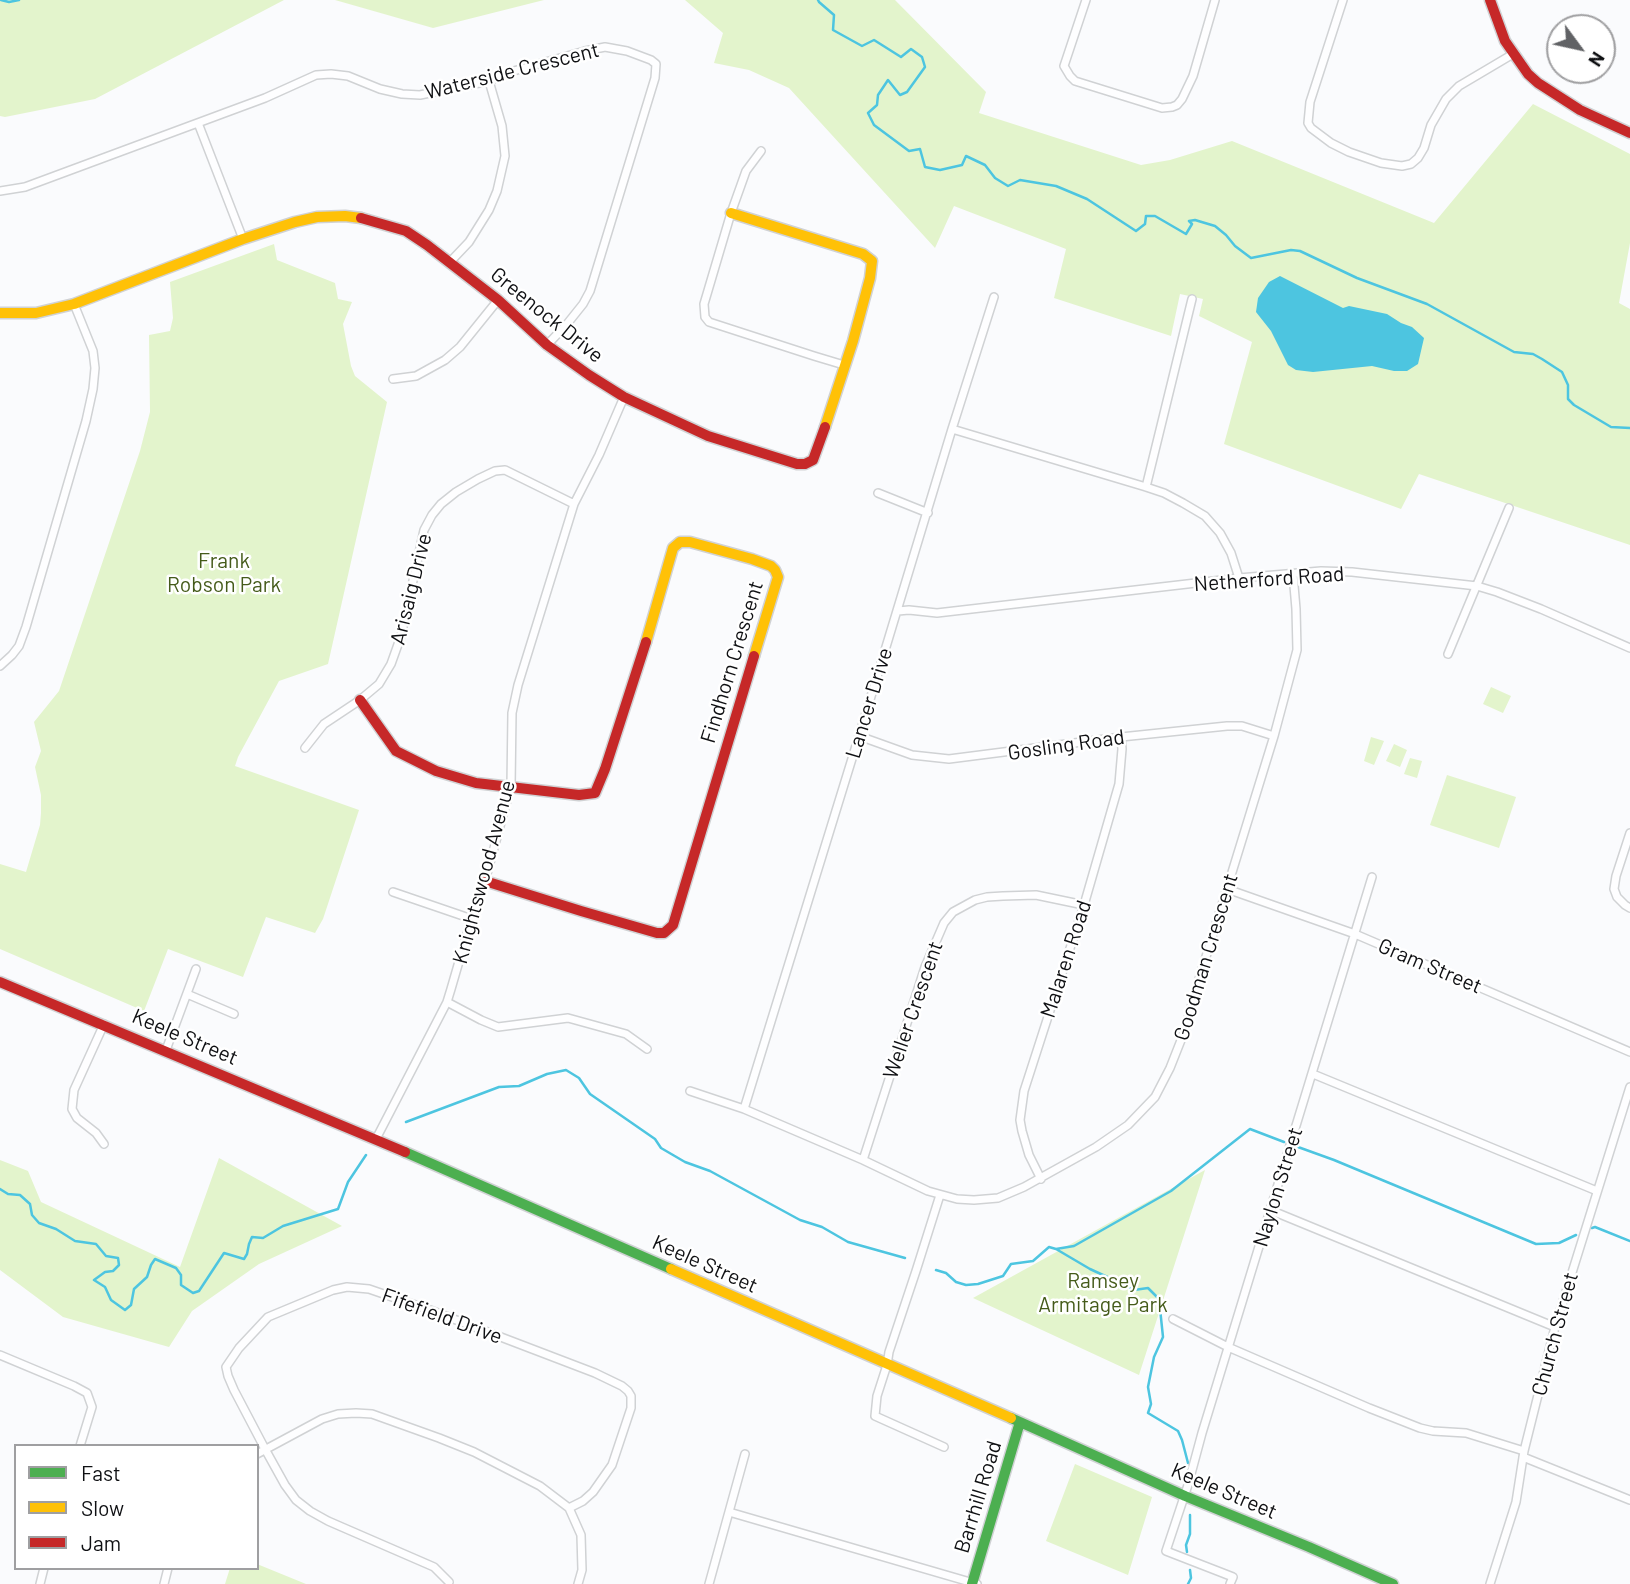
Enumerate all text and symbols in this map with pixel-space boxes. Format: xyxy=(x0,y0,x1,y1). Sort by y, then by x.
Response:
north arrow xyxy=(1546,14,1616,84)
street label: Waterside Crescent xyxy=(422,37,602,105)
text: N xyxy=(1584,48,1610,71)
street label: Greenock Drive xyxy=(486,262,608,368)
street label: Arisaig Drive xyxy=(385,531,437,647)
park label: Frank Robson Park xyxy=(167,548,281,598)
street label: Netherford Road xyxy=(1193,561,1345,597)
street label: Findhorn Crescent xyxy=(695,578,769,746)
street label: Lancer Drive xyxy=(840,645,898,761)
street label: Gosling Road xyxy=(1006,724,1126,766)
street label: Knightswood Avenue xyxy=(447,777,521,967)
street label: Goodman Crescent xyxy=(1169,870,1243,1044)
street label: Malaren Road xyxy=(1035,897,1097,1021)
street label: Gram Street xyxy=(1374,933,1486,999)
street label: Weller Crescent xyxy=(878,938,948,1082)
street label: Keele Street xyxy=(128,1003,242,1071)
street label: Naylon Street xyxy=(1248,1124,1308,1250)
street label: Keele Street xyxy=(649,1230,761,1298)
park label: Ramsey Armitage Park xyxy=(1038,1268,1168,1318)
street label: Church Street xyxy=(1526,1270,1584,1398)
street label: Fifefield Drive xyxy=(378,1283,506,1349)
street label: Barrhill Road xyxy=(949,1438,1007,1556)
legend xyxy=(14,1444,259,1570)
street label: Keele Street xyxy=(1167,1457,1281,1525)
text: Fast xyxy=(81,1460,121,1485)
text: Slow xyxy=(81,1495,124,1520)
text: Jam xyxy=(81,1530,121,1555)

